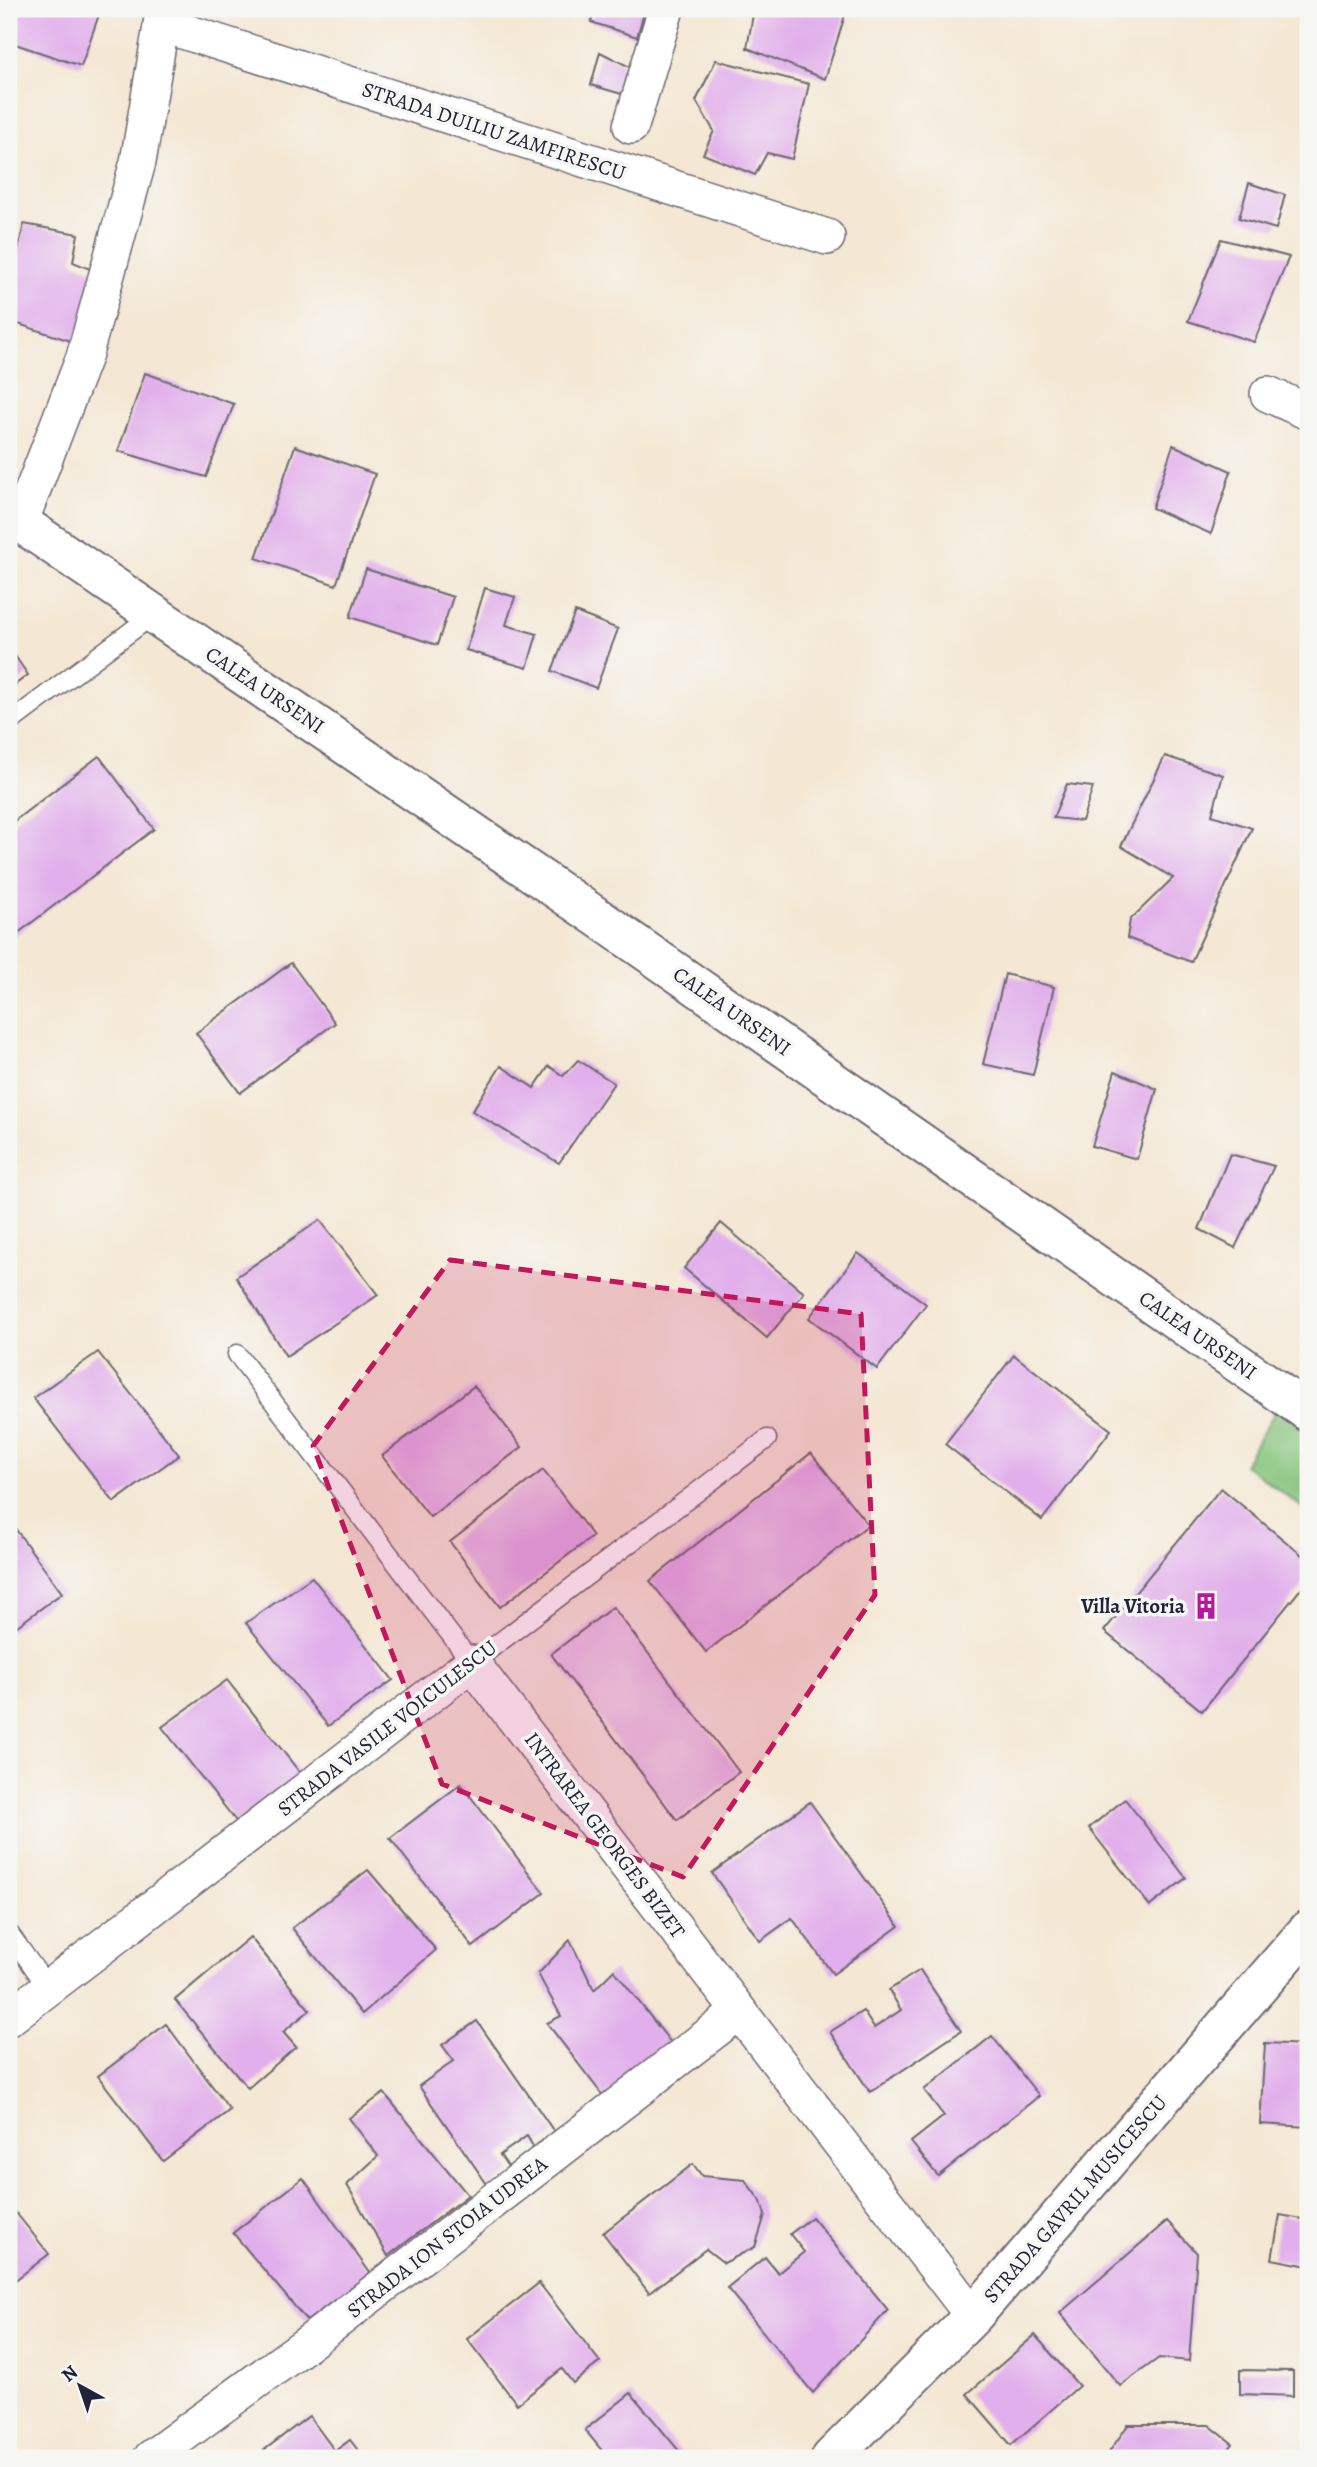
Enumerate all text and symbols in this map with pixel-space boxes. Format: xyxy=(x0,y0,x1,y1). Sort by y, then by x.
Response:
street label: STRADA DUILIU ZAMFIRESCU xyxy=(359,75,629,187)
street label: CALEA URSENI xyxy=(200,640,330,740)
street label: CALEA URSENI xyxy=(668,960,796,1062)
street label: CALEA URSENI xyxy=(1134,1284,1262,1386)
building icon: Villa Vitoria xyxy=(1191,1591,1221,1621)
place label: Villa Vitoria xyxy=(1080,1592,1186,1620)
street label: STRADA VASILE VOICULESCU xyxy=(271,1633,503,1823)
street label: INTRAREA GEORGES BIZET xyxy=(518,1726,692,1944)
street label: STRADA GAVRIL MUSICESCU xyxy=(977,2089,1173,2309)
street label: STRADA ION STOIA UDREA xyxy=(341,2149,554,2324)
north arrow xyxy=(46,2352,116,2422)
text: N xyxy=(56,2359,83,2388)

